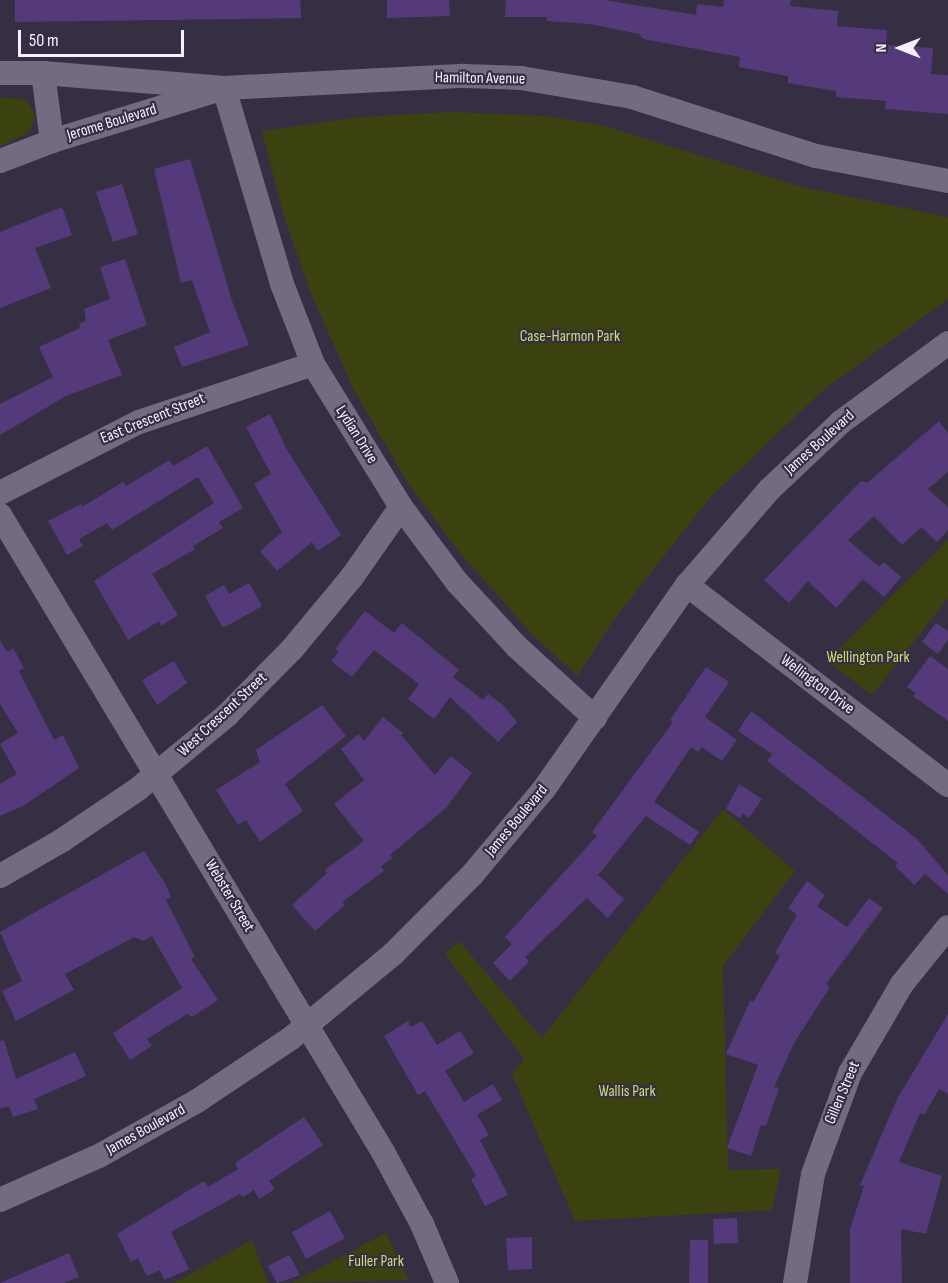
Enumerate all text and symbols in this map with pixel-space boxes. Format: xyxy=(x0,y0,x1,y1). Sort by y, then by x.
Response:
scale bar xyxy=(21,18,188,56)
north arrow xyxy=(870,18,930,78)
text: 50 m xyxy=(29,30,59,51)
text: N xyxy=(872,44,891,52)
street label: Hamilton Avenue xyxy=(435,69,525,89)
street label: Jerome Boulevard xyxy=(65,100,159,146)
park label: Case-Harmon Park xyxy=(520,327,620,347)
street label: East Crescent Street xyxy=(98,389,208,449)
street label: Lydian Drive xyxy=(331,402,381,468)
street label: James Boulevard xyxy=(781,407,859,479)
park label: Wellington Park xyxy=(826,648,910,668)
street label: Wellington Drive xyxy=(776,651,858,719)
street label: West Crescent Street xyxy=(174,669,272,761)
street label: James Boulevard xyxy=(482,781,552,861)
street label: Webster Street xyxy=(200,856,258,936)
street label: Gillen Street xyxy=(821,1059,865,1127)
park label: Wallis Park xyxy=(598,1082,656,1102)
street label: James Boulevard xyxy=(103,1100,189,1160)
park label: Fuller Park xyxy=(348,1252,404,1272)

